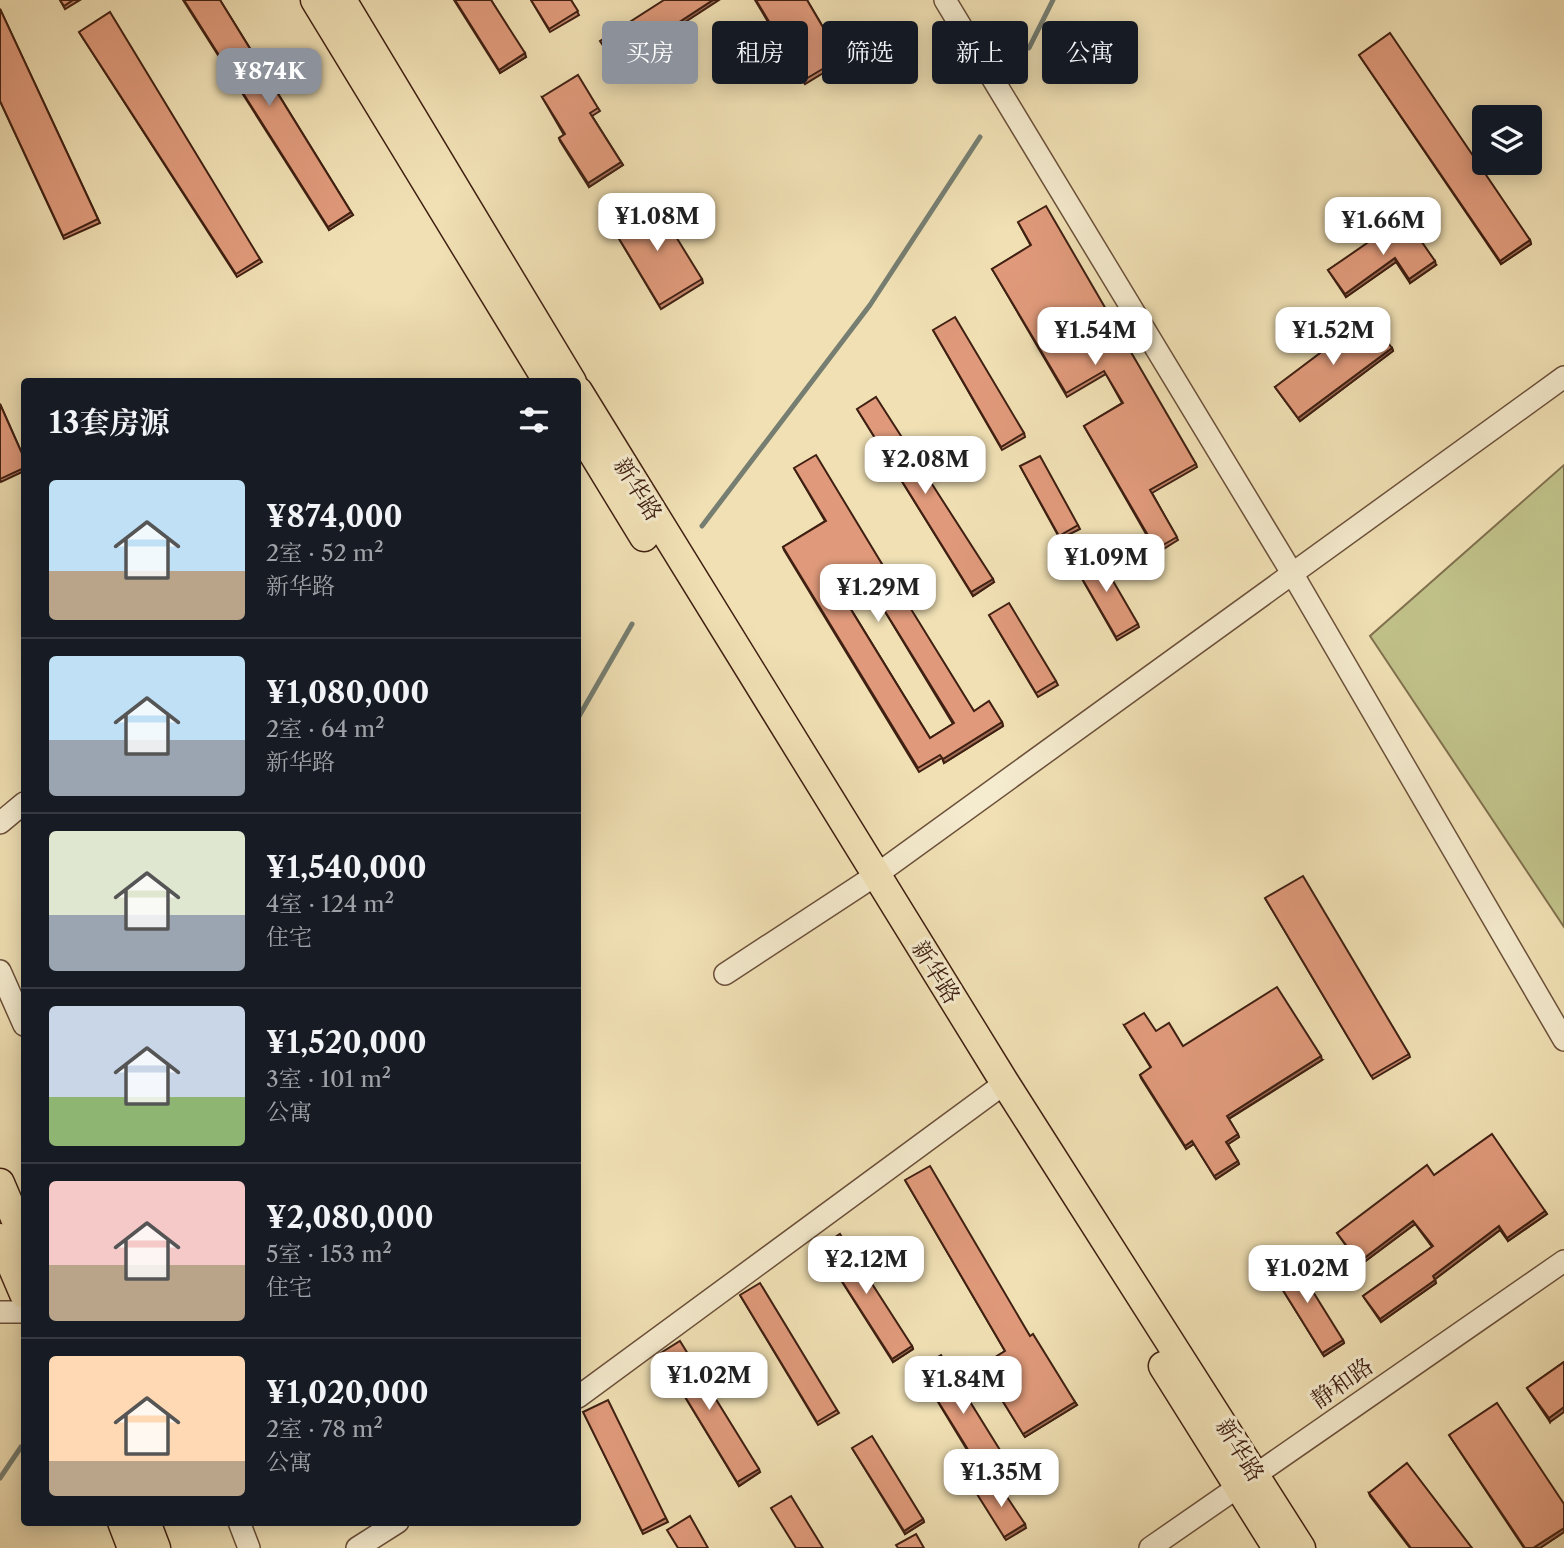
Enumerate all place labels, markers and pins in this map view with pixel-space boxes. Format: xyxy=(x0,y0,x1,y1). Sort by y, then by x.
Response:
pin: ¥874K xyxy=(220,48,318,108)
pin: ¥1.08M xyxy=(600,194,714,253)
pin: ¥1.66M xyxy=(1326,198,1440,257)
pin: ¥1.54M xyxy=(1038,308,1152,367)
pin: ¥1.52M xyxy=(1276,308,1390,367)
pin: ¥2.08M xyxy=(868,436,982,496)
pin: ¥1.09M xyxy=(1049,534,1163,594)
pin: ¥1.29M xyxy=(821,564,935,624)
pin: ¥2.12M xyxy=(809,1236,923,1296)
pin: ¥1.02M xyxy=(1250,1246,1364,1305)
pin: ¥1.02M xyxy=(652,1352,766,1412)
pin: ¥1.84M xyxy=(906,1356,1020,1416)
pin: ¥1.35M xyxy=(944,1450,1058,1509)

